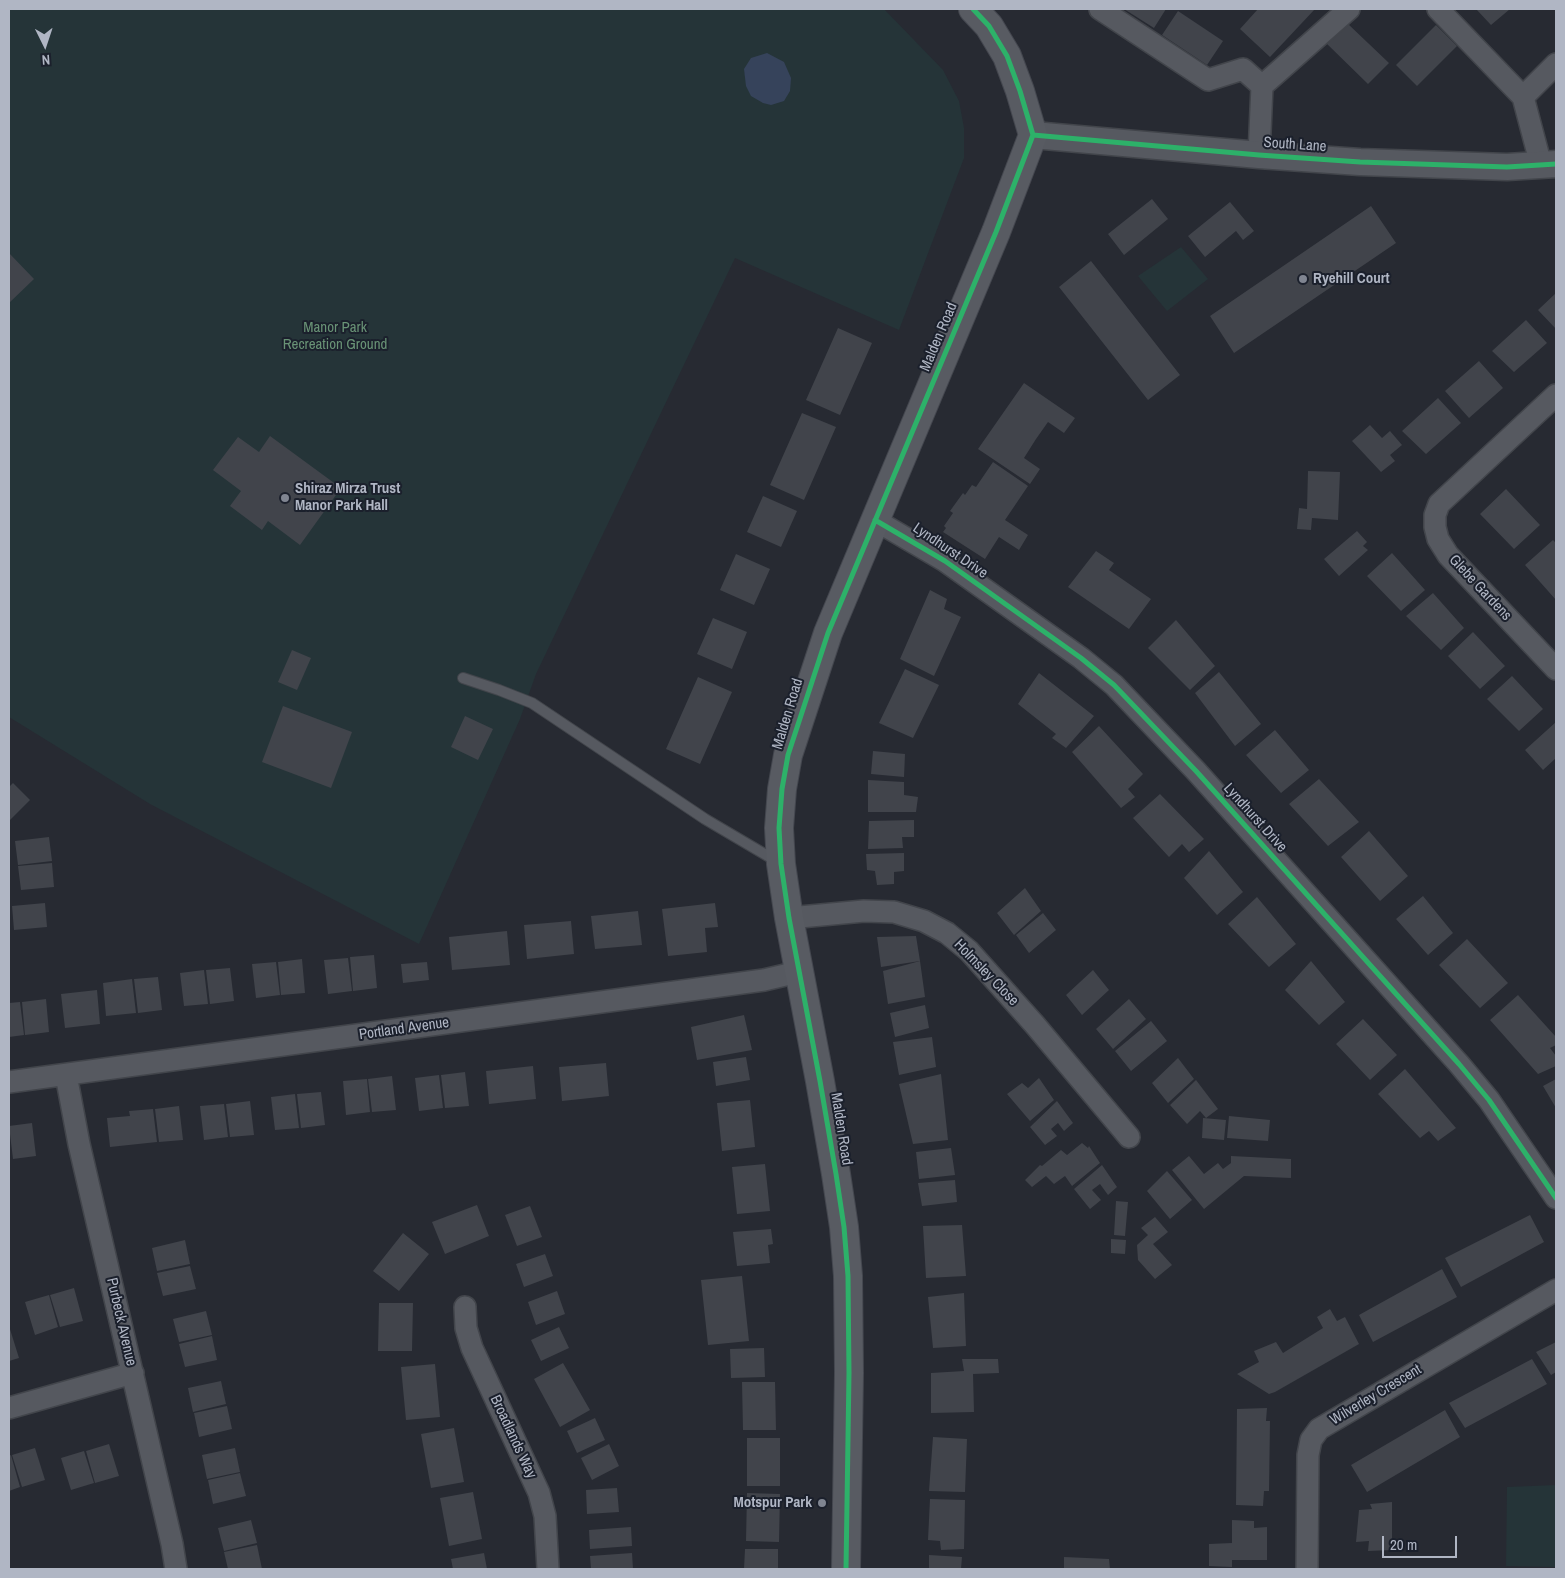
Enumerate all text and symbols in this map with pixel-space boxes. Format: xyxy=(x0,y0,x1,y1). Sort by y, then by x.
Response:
north arrow xyxy=(20,20,70,70)
text: N xyxy=(41,51,51,69)
street label: South Lane xyxy=(1263,134,1327,156)
place label: Ryehill Court xyxy=(1313,270,1390,288)
marker: Ryehill Court xyxy=(1297,273,1309,285)
street label: Malden Road xyxy=(916,300,962,374)
park label: Manor Park Recreation Ground xyxy=(283,319,387,354)
place label: Shiraz Mirza Trust Manor Park Hall xyxy=(295,480,400,515)
marker: Shiraz Mirza Trust Manor Park Hall xyxy=(279,492,291,504)
street label: Lyndhurst Drive xyxy=(909,519,991,583)
street label: Glebe Gardens xyxy=(1445,551,1515,625)
street label: Malden Road xyxy=(769,676,807,752)
street label: Lyndhurst Drive xyxy=(1219,780,1291,856)
street label: Holmsley Close xyxy=(950,936,1022,1010)
street label: Portland Avenue xyxy=(358,1014,450,1044)
street label: Malden Road xyxy=(826,1091,856,1167)
street label: Purbeck Avenue xyxy=(102,1276,140,1368)
street label: Wilverley Crescent xyxy=(1327,1361,1425,1429)
street label: Broadlands Way xyxy=(486,1393,540,1481)
place label: Motspur Park xyxy=(733,1494,812,1512)
marker: Motspur Park xyxy=(816,1497,828,1509)
scale bar xyxy=(1385,1526,1460,1558)
text: 20 m xyxy=(1390,1534,1417,1555)

